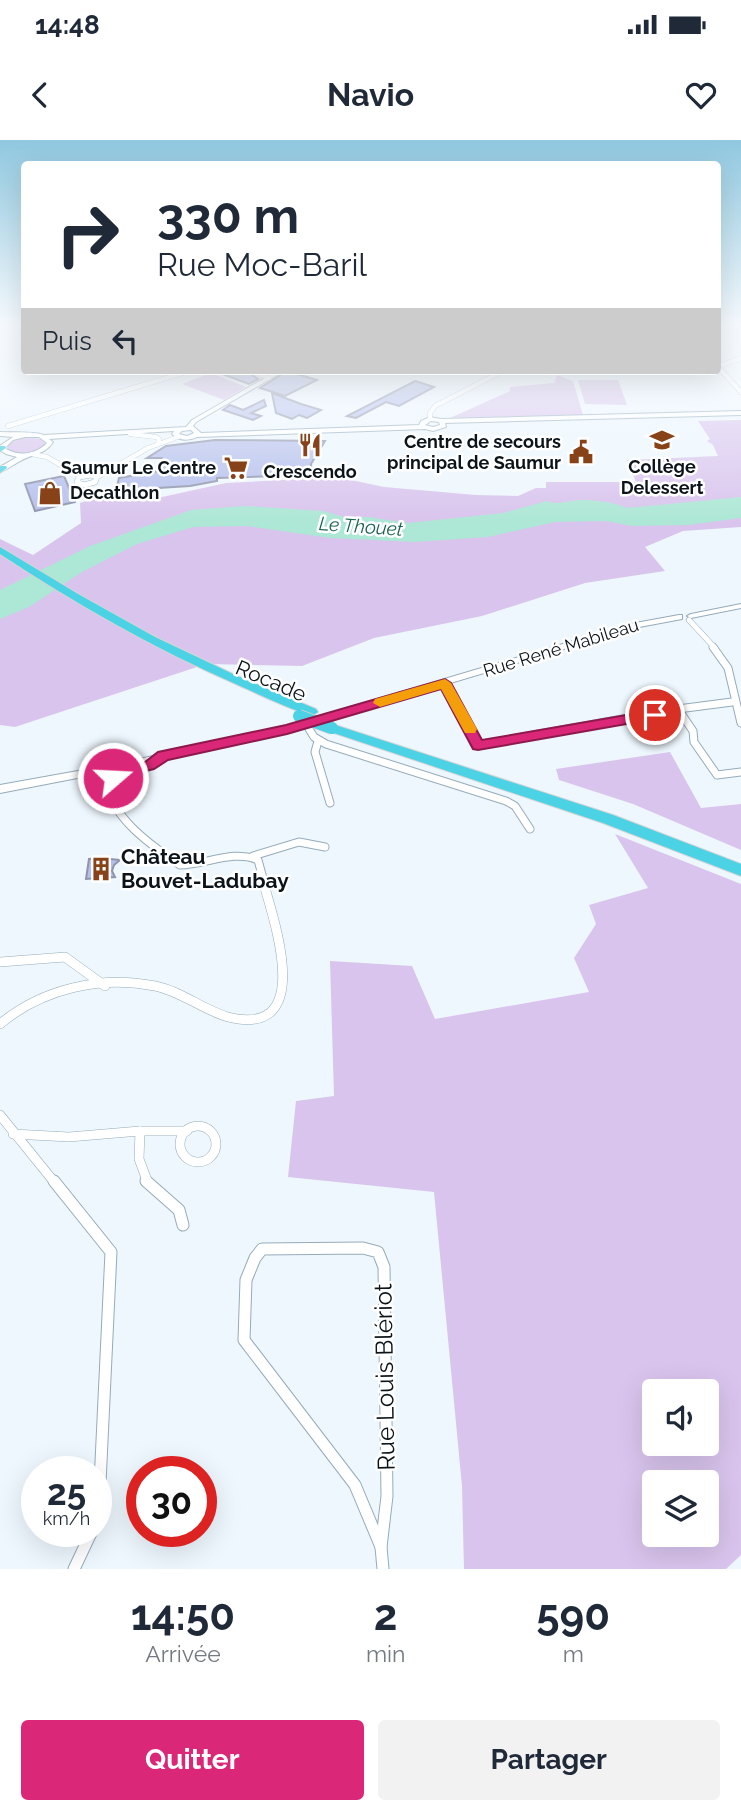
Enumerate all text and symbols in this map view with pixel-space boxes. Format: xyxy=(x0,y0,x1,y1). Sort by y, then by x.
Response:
text: 14:48 xyxy=(35,10,100,40)
icon: back xyxy=(21,76,59,114)
text: Navio xyxy=(327,76,414,113)
icon: heart xyxy=(682,76,720,114)
text: 330 m xyxy=(157,187,299,244)
icon: right xyxy=(42,189,133,280)
text: Rue Moc-Baril xyxy=(157,246,367,283)
icon: left xyxy=(106,322,144,360)
text: Puis xyxy=(42,326,92,356)
school or university icon: Collège Delessert xyxy=(648,426,676,454)
restaurant icon: Crescendo xyxy=(296,431,324,459)
place label: Centre de secours principal de Saumur xyxy=(387,431,561,473)
public building icon: Centre de secours principal de Saumur xyxy=(567,438,595,466)
supermarket icon: Saumur Le Centre xyxy=(222,454,250,482)
place label: Collège Delessert xyxy=(621,456,703,498)
place label: Saumur Le Centre xyxy=(61,457,216,478)
place label: Crescendo xyxy=(263,461,357,482)
shop icon: Decathlon xyxy=(36,479,64,507)
place label: Decathlon xyxy=(70,482,159,503)
water label: Le Thouet xyxy=(318,512,405,540)
street label: Rue René Mabileau xyxy=(480,614,641,681)
street label: Rocade xyxy=(232,655,310,707)
pin xyxy=(625,685,685,745)
icon: arrive xyxy=(636,696,674,734)
position arrow xyxy=(76,741,150,815)
place label: Château Bouvet-Ladubay xyxy=(121,844,289,893)
building icon: Château Bouvet-Ladubay xyxy=(87,855,115,883)
street label: Rue Louis Blériot xyxy=(368,1283,401,1471)
map controls xyxy=(642,1379,719,1547)
button: sound xyxy=(642,1379,719,1456)
speed limit sign: 30 xyxy=(126,1456,217,1547)
button: layers xyxy=(642,1470,719,1547)
text: 25 xyxy=(47,1472,86,1513)
text: km/h xyxy=(43,1508,90,1529)
text: 14:50 xyxy=(131,1591,235,1640)
text: 2 xyxy=(374,1591,398,1640)
text: 590 xyxy=(536,1591,610,1640)
text: Arrivée xyxy=(145,1640,221,1667)
text: min xyxy=(366,1640,405,1667)
text: m xyxy=(563,1640,584,1667)
button: Quitter xyxy=(21,1720,364,1800)
button: Partager xyxy=(378,1720,720,1800)

